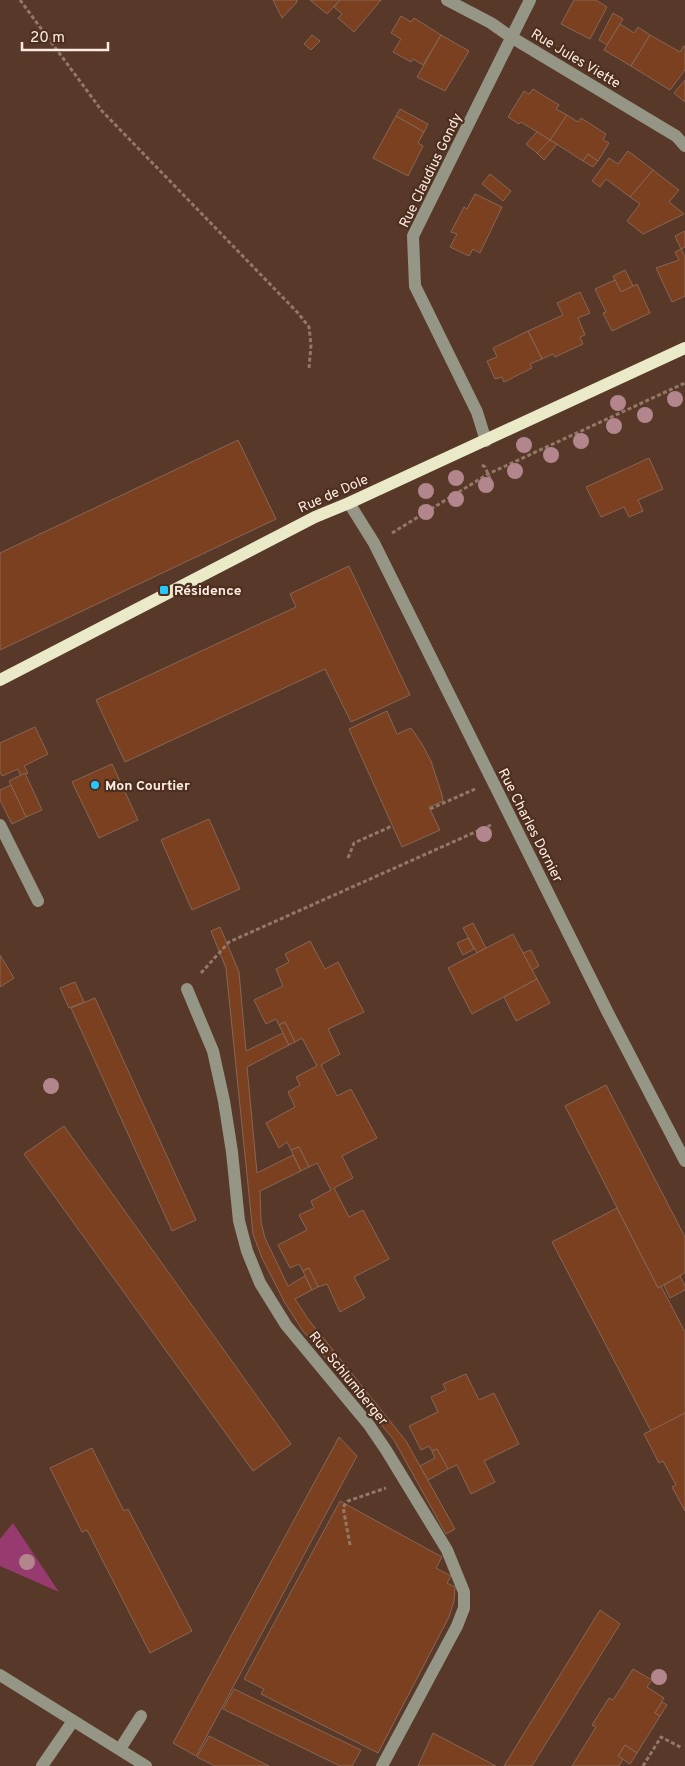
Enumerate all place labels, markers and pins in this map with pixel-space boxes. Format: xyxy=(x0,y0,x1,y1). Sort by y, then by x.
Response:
place label: Résidence xyxy=(174,583,242,600)
marker: Résidence xyxy=(158,584,170,596)
place label: Mon Courtier xyxy=(105,778,190,795)
marker: Mon Courtier xyxy=(89,779,101,791)

